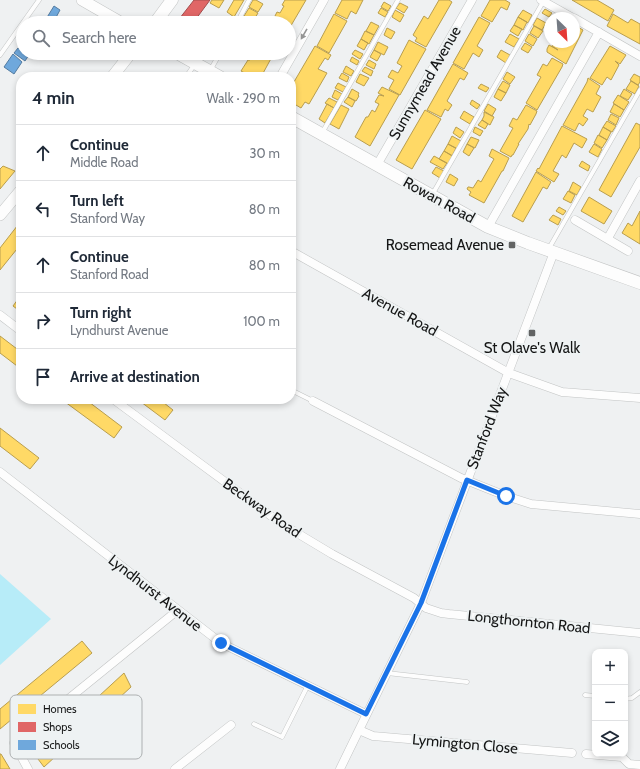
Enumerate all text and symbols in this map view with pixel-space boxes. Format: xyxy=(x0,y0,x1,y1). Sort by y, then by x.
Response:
north arrow xyxy=(544,12,580,48)
search box xyxy=(16,16,296,60)
street label: Sunnymead Avenue xyxy=(385,23,465,143)
icon: search xyxy=(30,27,52,49)
one-way arrow xyxy=(301,28,308,40)
text: Search here xyxy=(62,29,137,47)
text: 4 min xyxy=(32,88,75,108)
text: Walk · 290 m xyxy=(207,90,280,106)
text: Continue xyxy=(70,136,129,154)
icon: ahead xyxy=(32,142,54,164)
text: 30 m xyxy=(250,145,280,161)
text: Middle Road xyxy=(70,154,138,170)
street label: Rowan Road xyxy=(400,173,478,227)
text: Turn left xyxy=(70,192,124,210)
icon: left xyxy=(32,198,54,220)
text: 80 m xyxy=(249,201,280,217)
text: Stanford Way xyxy=(70,210,145,226)
place label: Rosemead Avenue xyxy=(386,236,504,254)
marker: Rosemead Avenue xyxy=(507,240,517,250)
text: Continue xyxy=(70,248,129,266)
icon: ahead xyxy=(32,254,54,276)
text: 80 m xyxy=(249,257,280,273)
text: Stanford Road xyxy=(70,266,149,282)
street label: Avenue Road xyxy=(359,284,441,340)
text: Turn right xyxy=(70,304,131,322)
icon: right xyxy=(32,310,54,332)
text: 100 m xyxy=(243,313,280,329)
text: Lyndhurst Avenue xyxy=(70,322,168,338)
marker: St Olave's Walk xyxy=(527,328,537,338)
place label: St Olave's Walk xyxy=(484,339,581,357)
icon: arrive xyxy=(32,366,54,388)
text: Arrive at destination xyxy=(70,368,200,386)
street label: Stanford Way xyxy=(463,384,511,472)
street label: Beckway Road xyxy=(219,474,305,542)
route start xyxy=(497,487,515,505)
street label: Lyndhurst Avenue xyxy=(105,551,206,635)
street label: Longthornton Road xyxy=(467,607,591,637)
route end xyxy=(212,634,230,652)
map controls xyxy=(592,649,628,757)
button: + xyxy=(592,649,628,685)
button: − xyxy=(592,685,628,721)
legend xyxy=(10,695,142,759)
text: Homes xyxy=(43,702,77,716)
text: Shops xyxy=(43,720,72,734)
button: layers xyxy=(592,721,628,757)
street label: Lymington Close xyxy=(411,730,519,758)
text: Schools xyxy=(43,738,80,752)

